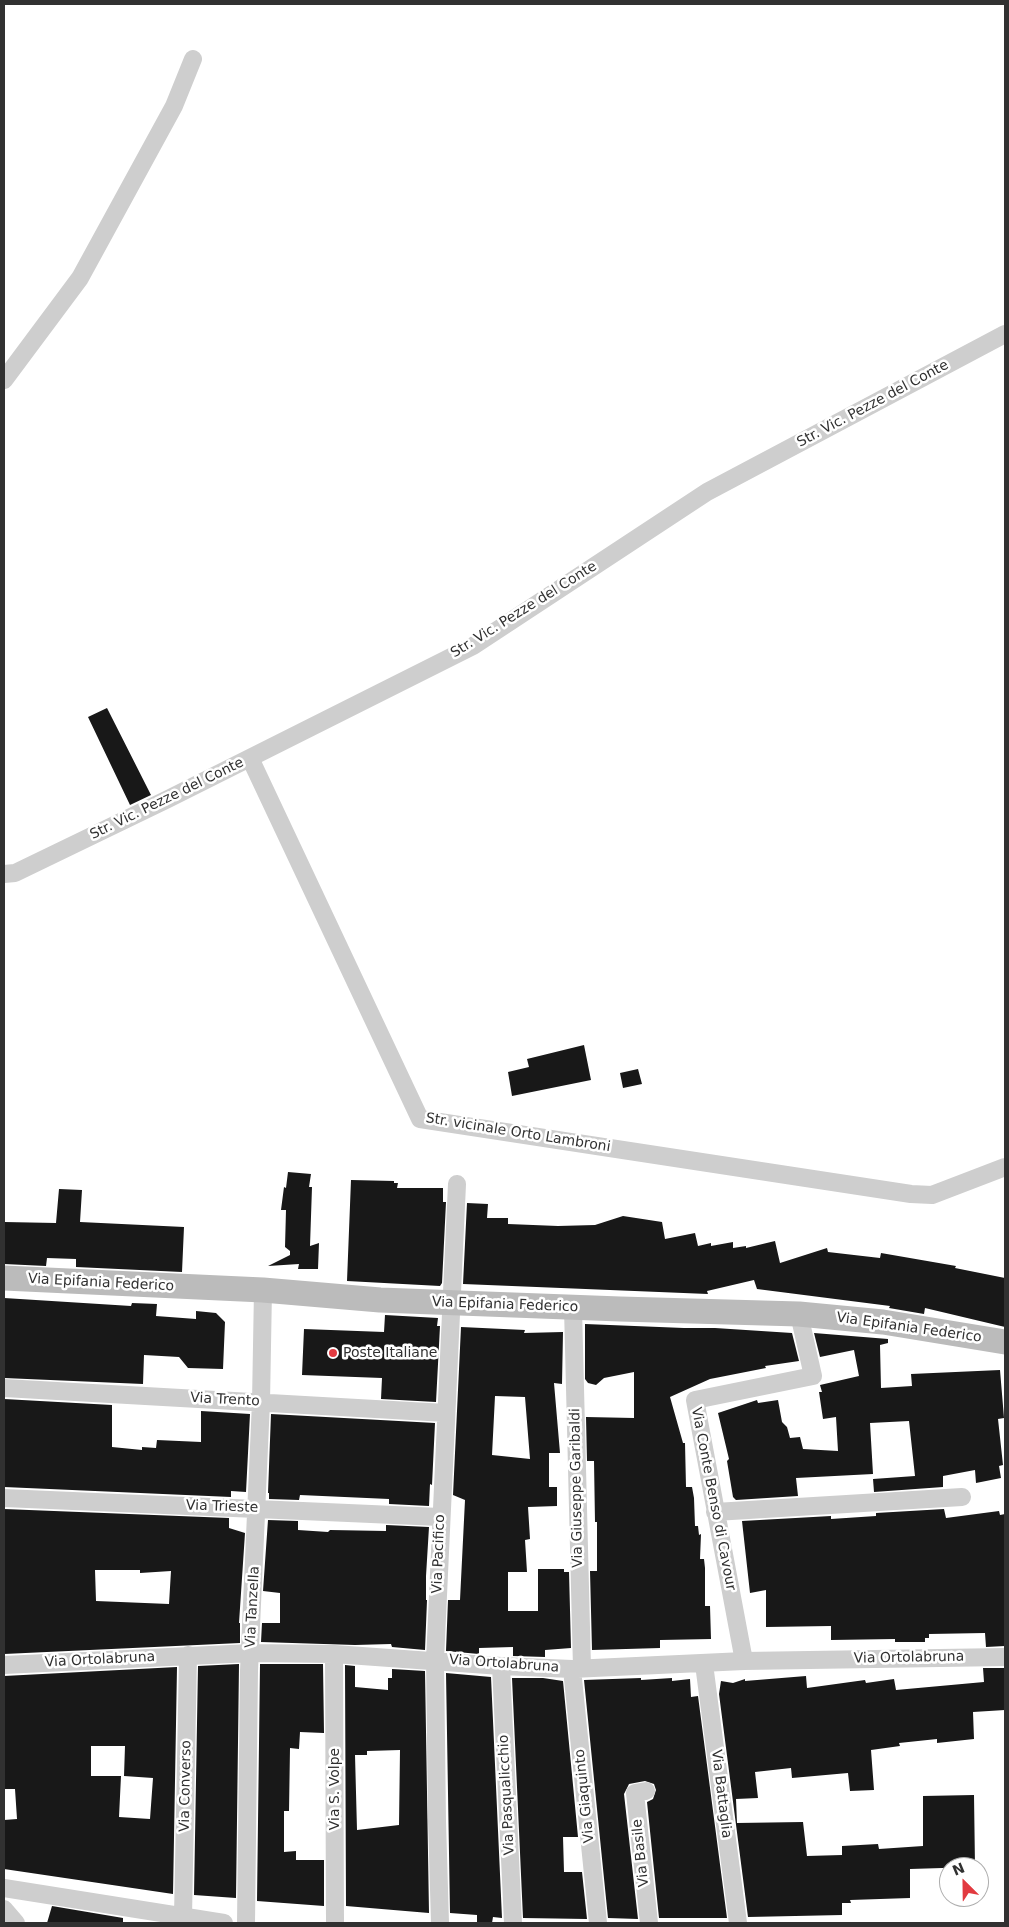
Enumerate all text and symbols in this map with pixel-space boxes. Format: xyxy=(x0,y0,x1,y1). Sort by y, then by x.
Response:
street label: Str. Vic. Pezze del Conte xyxy=(794,357,952,451)
street label: Str. Vic. Pezze del Conte xyxy=(448,558,600,662)
street label: Str. Vic. Pezze del Conte xyxy=(87,754,247,844)
street label: Str. vicinale Orto Lambroni xyxy=(424,1110,612,1156)
street label: Via Epifania Federico xyxy=(27,1271,175,1295)
street label: Via Epifania Federico xyxy=(432,1294,578,1316)
street label: Via Epifania Federico xyxy=(835,1309,983,1347)
place label: Poste Italiane xyxy=(343,1345,437,1361)
marker: Poste Italiane xyxy=(327,1347,339,1359)
street label: Via Trento xyxy=(190,1390,260,1410)
street label: Via Conte Benso di Cavour xyxy=(687,1406,739,1592)
street label: Via Giuseppe Garibaldi xyxy=(567,1408,587,1568)
street label: Via Trieste xyxy=(186,1497,258,1517)
street label: Via Pacifico xyxy=(429,1514,449,1594)
street label: Via Tanzella xyxy=(242,1566,264,1648)
street label: Via Ortolabruna xyxy=(44,1649,156,1671)
street label: Via Ortolabruna xyxy=(854,1649,964,1667)
street label: Via Ortolabruna xyxy=(448,1652,560,1676)
street label: Via Pasqualicchio xyxy=(495,1734,519,1856)
street label: Via Converso xyxy=(177,1740,195,1832)
street label: Via S. Volpe xyxy=(327,1748,343,1830)
street label: Via Giaquinto xyxy=(572,1748,598,1844)
street label: Via Battaglia xyxy=(707,1749,735,1839)
street label: Via Basile xyxy=(629,1818,653,1888)
north arrow xyxy=(939,1857,989,1907)
text: N xyxy=(950,1859,967,1879)

